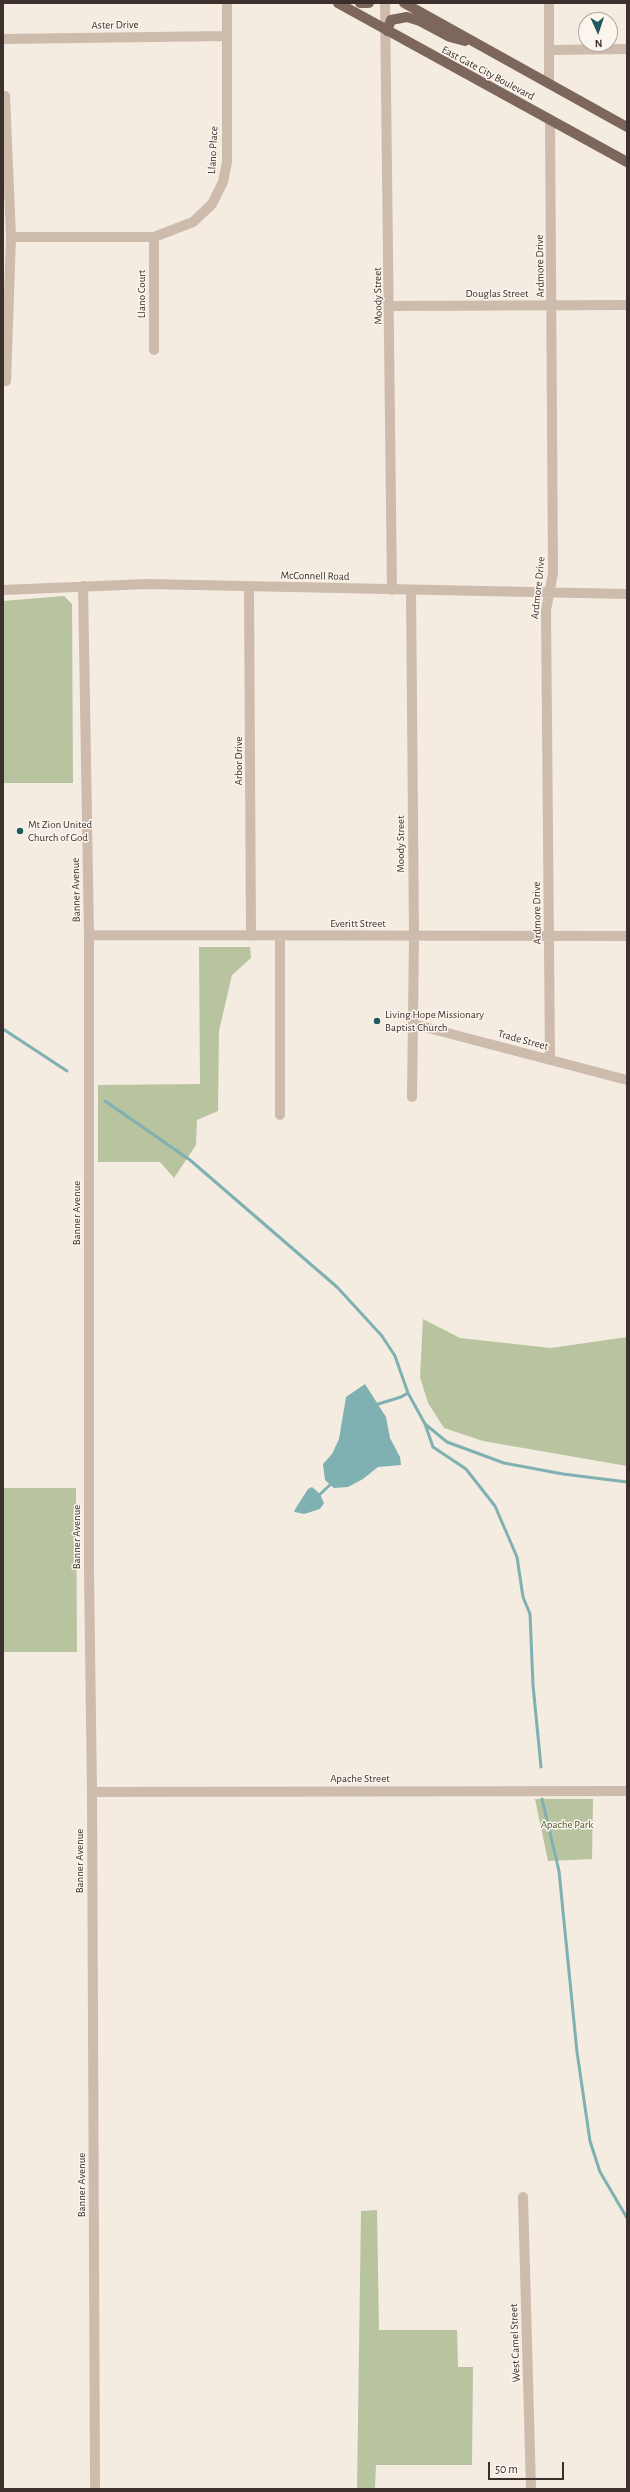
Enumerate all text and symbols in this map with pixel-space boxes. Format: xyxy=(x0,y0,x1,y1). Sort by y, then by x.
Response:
north arrow xyxy=(578,12,618,52)
street label: Aster Drive xyxy=(91,18,139,32)
text: N xyxy=(594,38,603,49)
street label: East Gate City Boulevard xyxy=(439,43,537,103)
street label: Llano Place xyxy=(205,126,221,174)
street label: Ardmore Drive xyxy=(533,234,547,298)
street label: Moody Street xyxy=(371,267,385,325)
street label: Llano Court xyxy=(135,270,149,318)
street label: Douglas Street xyxy=(465,287,529,301)
street label: Ardmore Drive xyxy=(528,556,548,620)
street label: McConnell Road xyxy=(280,569,350,583)
street label: Arbor Drive xyxy=(232,736,246,786)
street label: Moody Street xyxy=(394,815,408,873)
place label: Mt Zion United Church of God xyxy=(28,818,92,844)
marker: Mt Zion United Church of God xyxy=(15,826,25,836)
street label: Banner Avenue xyxy=(69,858,83,922)
street label: Ardmore Drive xyxy=(530,881,544,945)
street label: Everitt Street xyxy=(330,917,386,931)
place label: Living Hope Missionary Baptist Church xyxy=(385,1008,484,1034)
marker: Living Hope Missionary Baptist Church xyxy=(372,1016,382,1026)
street label: Trade Street xyxy=(496,1027,550,1053)
street label: Banner Avenue xyxy=(70,1181,84,1245)
street label: Banner Avenue xyxy=(70,1505,84,1569)
street label: Apache Street xyxy=(330,1772,390,1786)
park label: Apache Park xyxy=(541,1818,593,1832)
street label: Banner Avenue xyxy=(73,1829,87,1893)
street label: Banner Avenue xyxy=(75,2153,89,2217)
street label: West Camel Street xyxy=(507,2303,523,2383)
scale bar xyxy=(490,2454,566,2480)
text: 50 m xyxy=(495,2463,518,2475)

